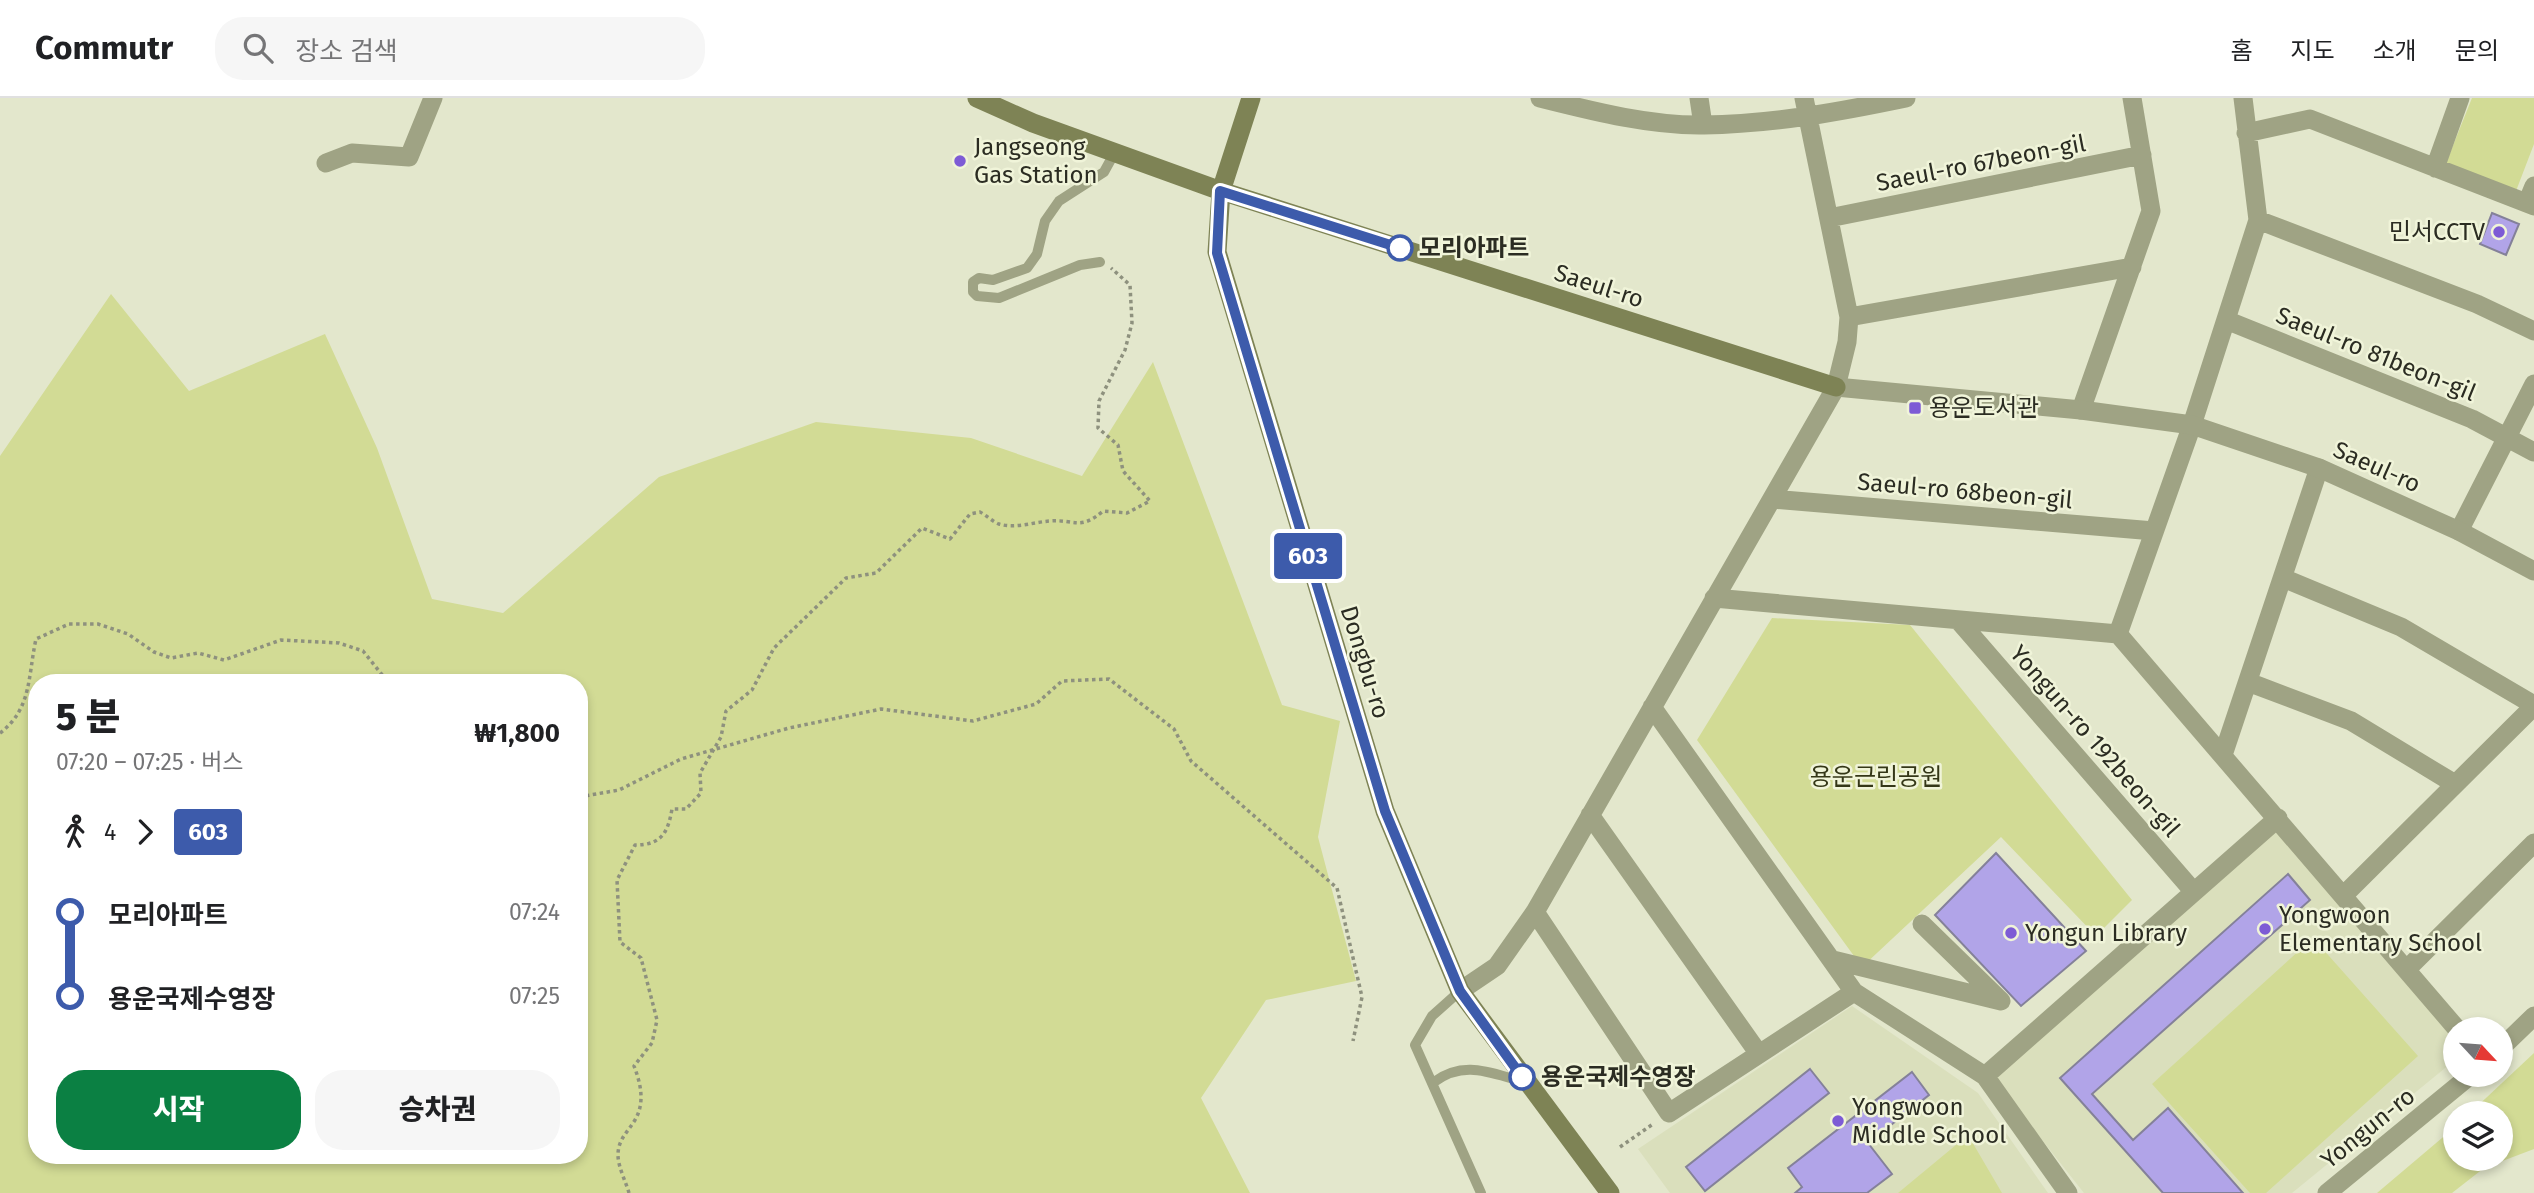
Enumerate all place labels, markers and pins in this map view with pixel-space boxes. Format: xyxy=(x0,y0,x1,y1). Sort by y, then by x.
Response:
place label: Jangseong Gas Station xyxy=(974,133,1098,189)
marker: Jangseong Gas Station xyxy=(952,153,968,169)
place label: 민서CCTV xyxy=(2389,218,2486,246)
marker: 민서CCTV xyxy=(2491,224,2507,240)
place label: 모리아파트 xyxy=(1419,234,1529,262)
marker: 모리아파트 xyxy=(1387,235,1413,261)
place label: 용운도서관 xyxy=(1929,394,2039,422)
marker: 용운도서관 xyxy=(1907,400,1923,416)
place label: Yongwoon Elementary School xyxy=(2279,901,2482,957)
place label: Yongun Library xyxy=(2025,919,2187,947)
marker: Yongwoon Elementary School xyxy=(2257,921,2273,937)
marker: Yongun Library xyxy=(2003,925,2019,941)
place label: 용운국제수영장 xyxy=(1541,1063,1696,1091)
marker: 용운국제수영장 xyxy=(1509,1064,1535,1090)
place label: Yongwoon Middle School xyxy=(1852,1093,2006,1149)
marker: Yongwoon Middle School xyxy=(1830,1113,1846,1129)

